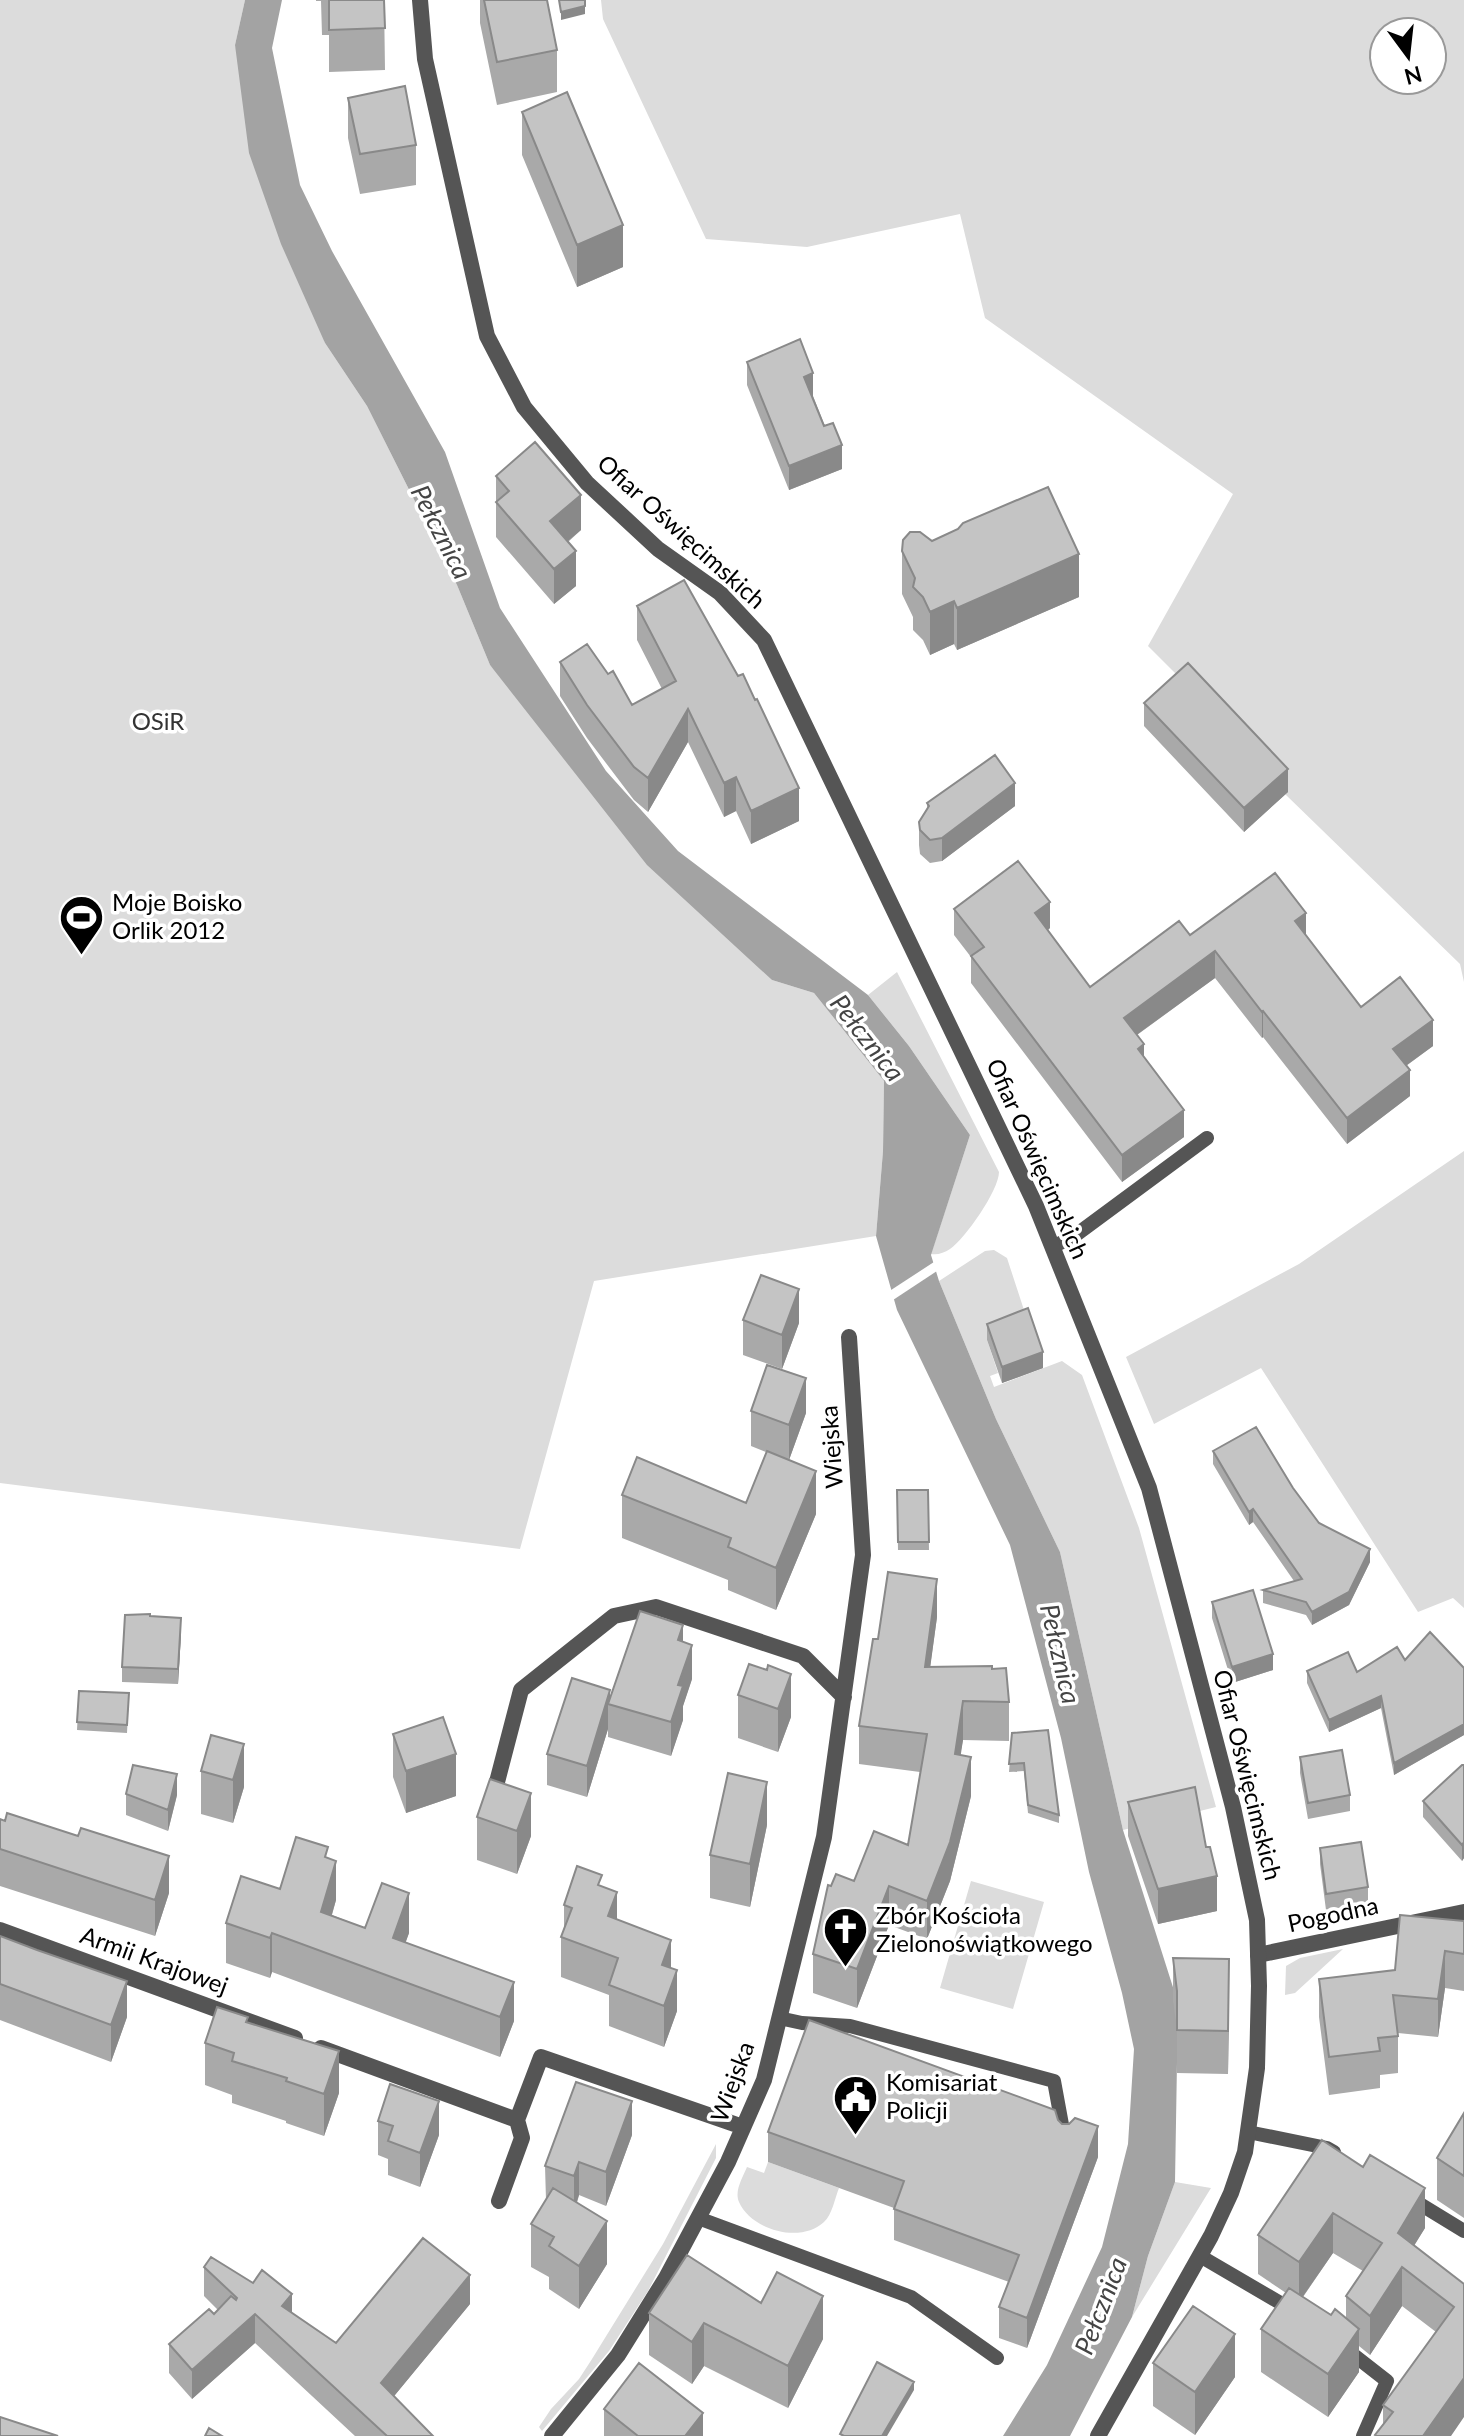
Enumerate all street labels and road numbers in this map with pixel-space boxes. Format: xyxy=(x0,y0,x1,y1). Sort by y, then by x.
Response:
street label: Ofiar Oświęcimskich xyxy=(592,448,772,614)
street label: Ofiar Oświęcimskich xyxy=(981,1054,1096,1263)
street label: Wiejska xyxy=(813,1404,848,1490)
street label: Ofiar Oświęcimskich xyxy=(1208,1666,1289,1883)
street label: Pogodna xyxy=(1285,1890,1381,1937)
street label: Armii Krajowej xyxy=(77,1919,232,2000)
street label: Wiejska xyxy=(704,2037,759,2126)

